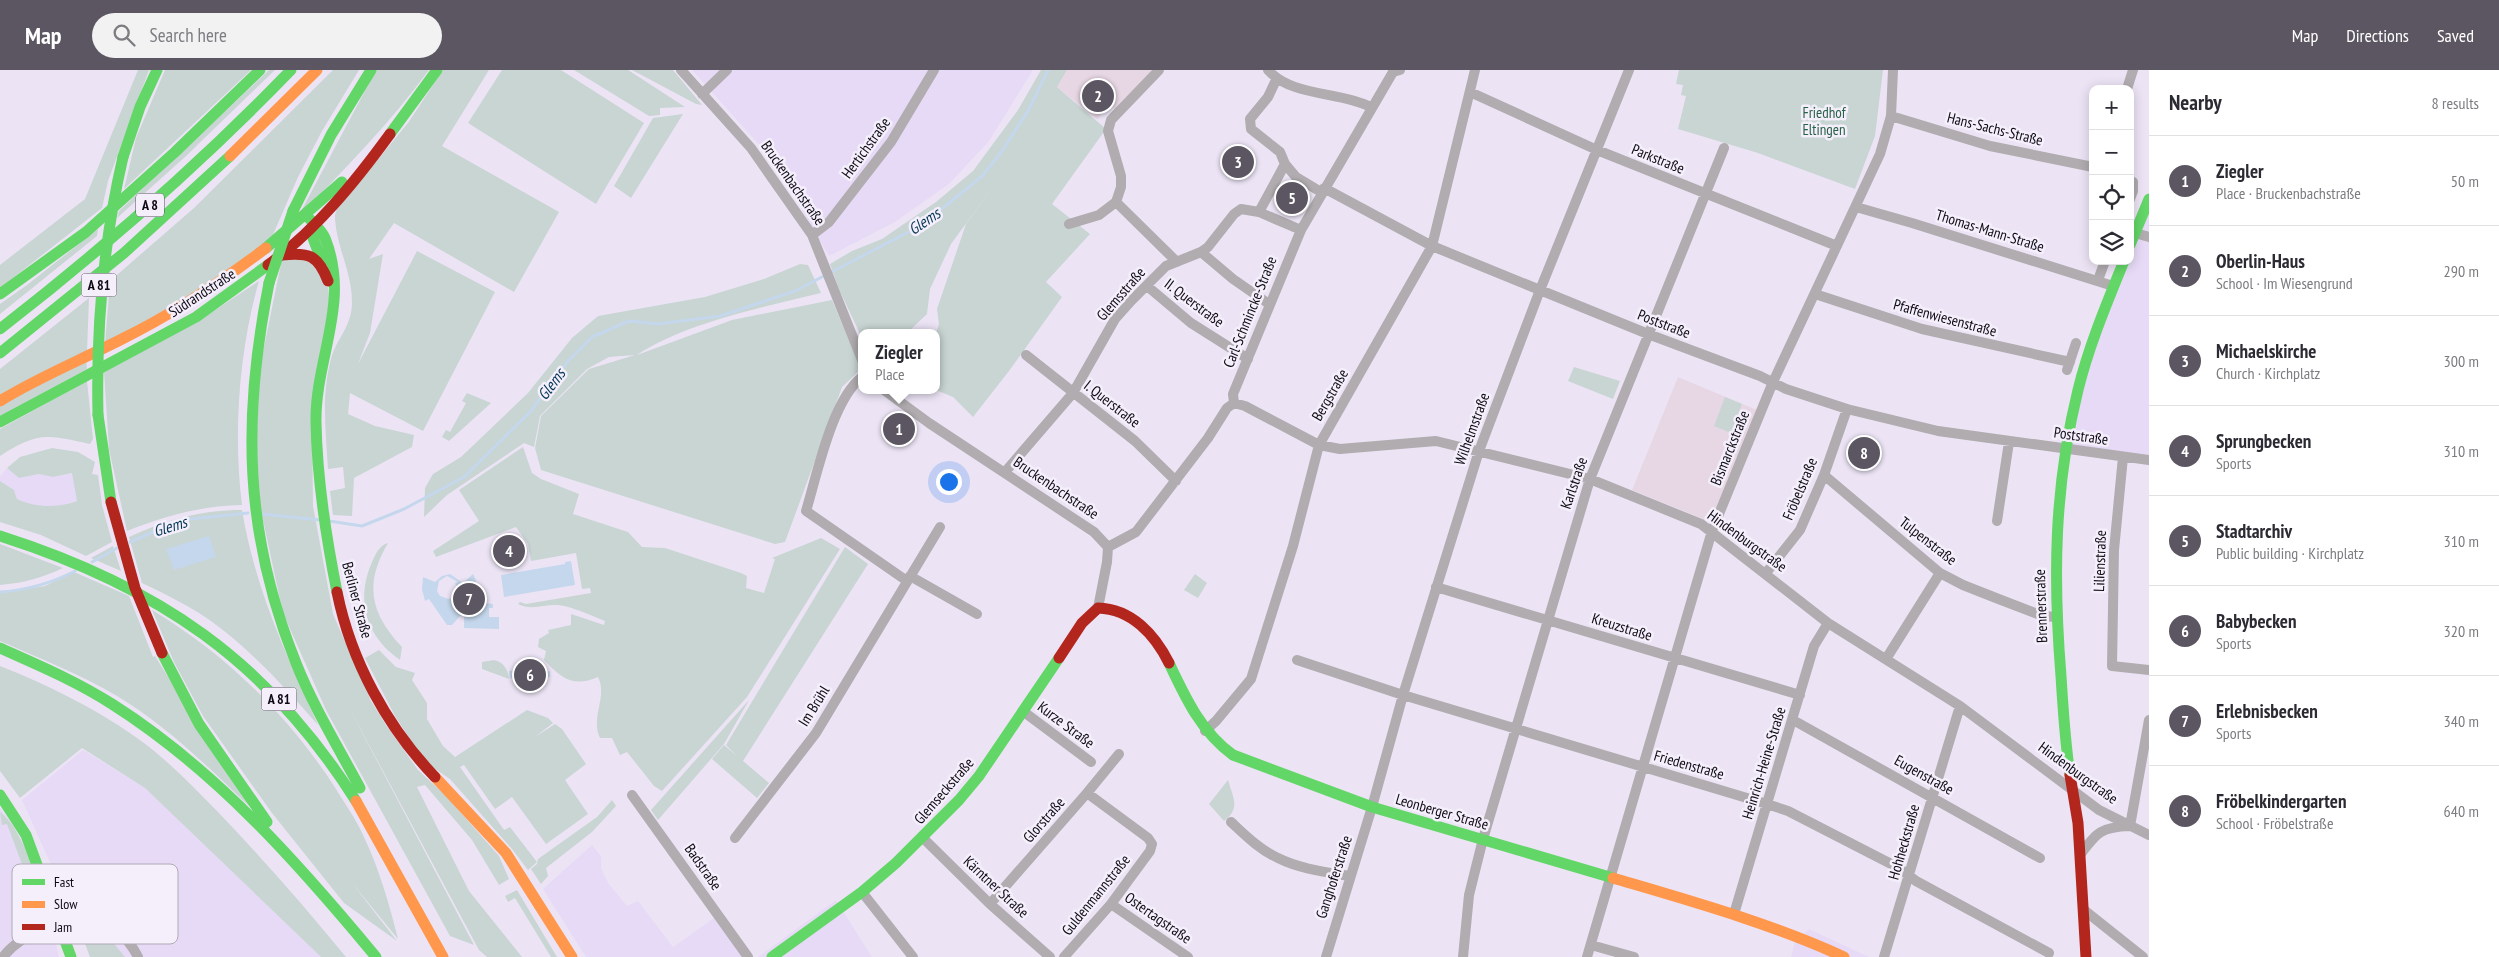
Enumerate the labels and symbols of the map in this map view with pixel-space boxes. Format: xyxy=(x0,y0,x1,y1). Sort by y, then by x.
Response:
pin: 2 xyxy=(1082,77,1114,115)
park label: Friedhof Eltingen xyxy=(1802,103,1847,139)
street label: Hans-Sachs-Straße xyxy=(1945,107,2045,150)
street label: Hertichstraße xyxy=(837,113,894,182)
street label: Bruckenbachstraße xyxy=(757,137,830,229)
street label: Parkstraße xyxy=(1629,139,1687,178)
pin: 3 xyxy=(1222,143,1254,181)
pin: 5 xyxy=(1276,179,1308,217)
road number: A 8 xyxy=(136,194,164,216)
water label: Glems xyxy=(904,202,945,239)
street label: Thomas-Mann-Straße xyxy=(1934,205,2047,256)
street label: Carl-Schmincke-Straße xyxy=(1219,253,1281,370)
street label: Glemsstraße xyxy=(1092,263,1149,324)
street label: Südrandstraße xyxy=(165,264,239,321)
road number: A 81 xyxy=(82,274,116,296)
street label: II. Querstraße xyxy=(1161,274,1228,331)
street label: Pfaffenwiesenstraße xyxy=(1891,295,1999,340)
street label: Poststraße xyxy=(1635,305,1693,342)
water label: Glems xyxy=(533,363,570,404)
street label: Bergstraße xyxy=(1307,365,1352,424)
street label: I. Querstraße xyxy=(1080,376,1144,431)
street label: Wilhelmstraße xyxy=(1450,390,1493,468)
street label: Bismarckstraße xyxy=(1706,408,1753,488)
pin: 1 xyxy=(883,410,915,448)
street label: Poststraße xyxy=(2053,422,2110,449)
pin: 8 xyxy=(1848,434,1880,472)
street label: Bruckenbachstraße xyxy=(1010,452,1103,523)
street label: Karlstraße xyxy=(1556,454,1591,511)
street label: Fröbelstraße xyxy=(1778,455,1821,523)
your location xyxy=(936,469,962,495)
street label: Hindenburgstraße xyxy=(1704,505,1791,576)
water label: Glems xyxy=(151,511,191,541)
street label: Tulpenstraße xyxy=(1896,512,1961,569)
street label: Lilienstraße xyxy=(2089,530,2110,592)
pin: 4 xyxy=(493,532,525,570)
street label: Berliner Straße xyxy=(338,560,377,640)
street label: Brennerstraße xyxy=(2030,569,2051,643)
pin: 7 xyxy=(453,580,485,618)
street label: Kreuzstraße xyxy=(1590,608,1655,645)
pin: 6 xyxy=(514,656,546,694)
street label: Im Brühl xyxy=(794,682,834,730)
road number: A 81 xyxy=(262,688,296,710)
street label: Kurze Straße xyxy=(1034,697,1099,752)
street label: Heinrich-Heine-Straße xyxy=(1737,704,1790,821)
street label: Hindenburgstraße xyxy=(2035,737,2122,808)
street label: Friedenstraße xyxy=(1652,745,1726,784)
street label: Eugenstraße xyxy=(1891,750,1957,799)
street label: Glemseckstraße xyxy=(910,754,978,828)
street label: Leonberger Straße xyxy=(1394,789,1491,834)
street label: Glorstraße xyxy=(1019,793,1069,846)
street label: Hohheckstraße xyxy=(1884,802,1923,882)
street label: Ganghoferstraße xyxy=(1311,833,1356,921)
street label: Badstraße xyxy=(681,840,726,894)
street label: Guldenmannstraße xyxy=(1057,850,1134,939)
street label: Kärntner Straße xyxy=(960,852,1033,922)
legend xyxy=(12,864,178,944)
text: Fast xyxy=(54,873,74,891)
street label: Ostertagstraße xyxy=(1121,888,1195,948)
text: Slow xyxy=(54,895,78,913)
text: Jam xyxy=(53,918,72,936)

